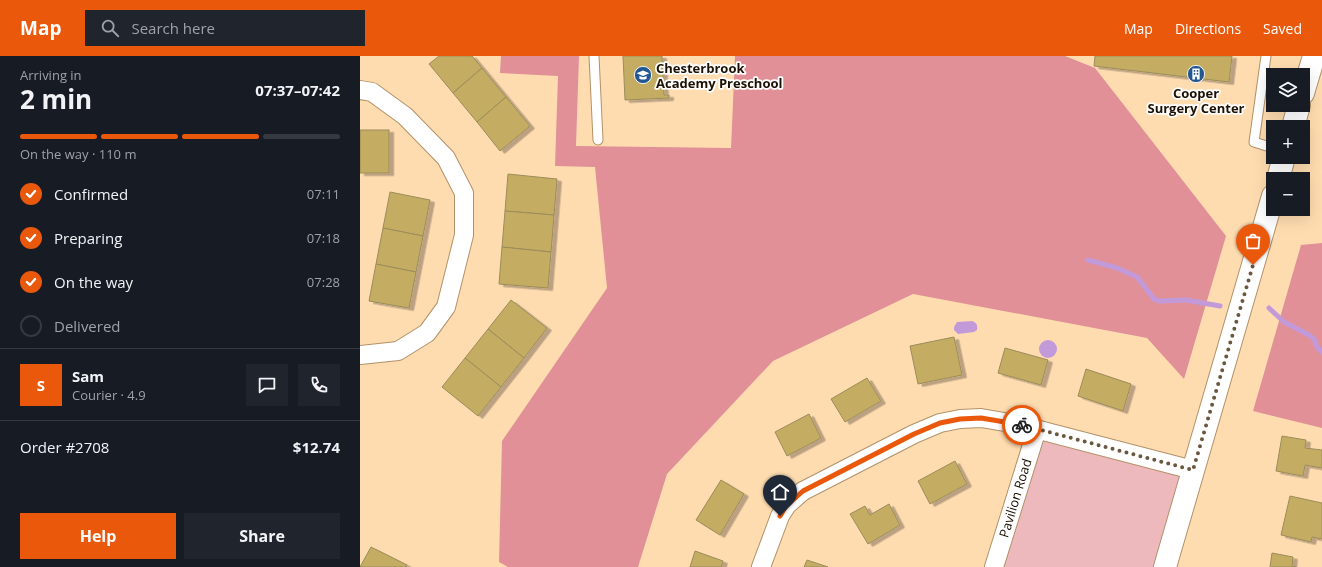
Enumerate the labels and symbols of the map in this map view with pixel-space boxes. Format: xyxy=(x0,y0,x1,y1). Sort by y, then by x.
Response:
place label: Chesterbrook Academy Preschool xyxy=(656,59,782,92)
building icon: Cooper Surgery Center xyxy=(1186,64,1206,84)
school or university icon: Chesterbrook Academy Preschool xyxy=(633,65,653,85)
place label: Cooper Surgery Center xyxy=(1147,84,1245,117)
pin xyxy=(1236,224,1270,265)
courier xyxy=(1002,405,1042,445)
street label: Pavilion Road xyxy=(994,456,1036,540)
pin xyxy=(763,475,797,516)

